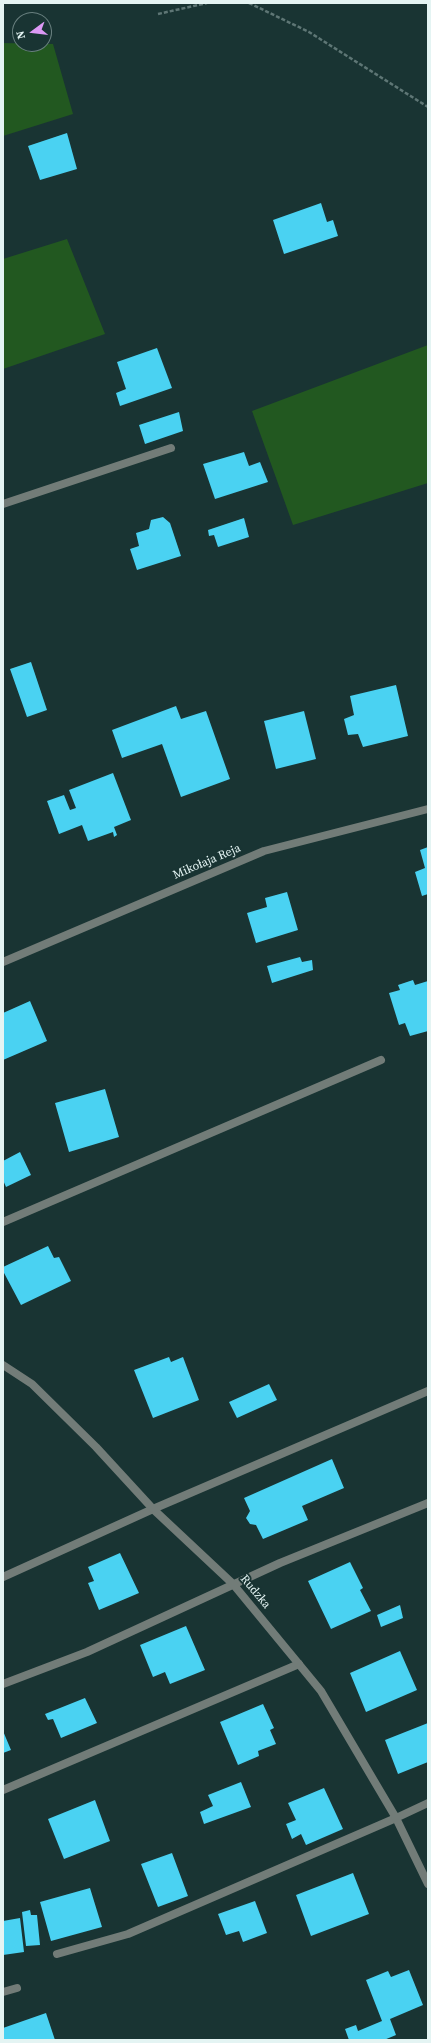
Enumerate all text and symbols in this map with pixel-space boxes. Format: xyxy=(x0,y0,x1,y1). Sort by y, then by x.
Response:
north arrow xyxy=(12,12,52,52)
text: N xyxy=(13,29,29,41)
street label: Mikołaja Reja xyxy=(171,841,243,883)
street label: Rudzka xyxy=(237,1572,273,1612)

